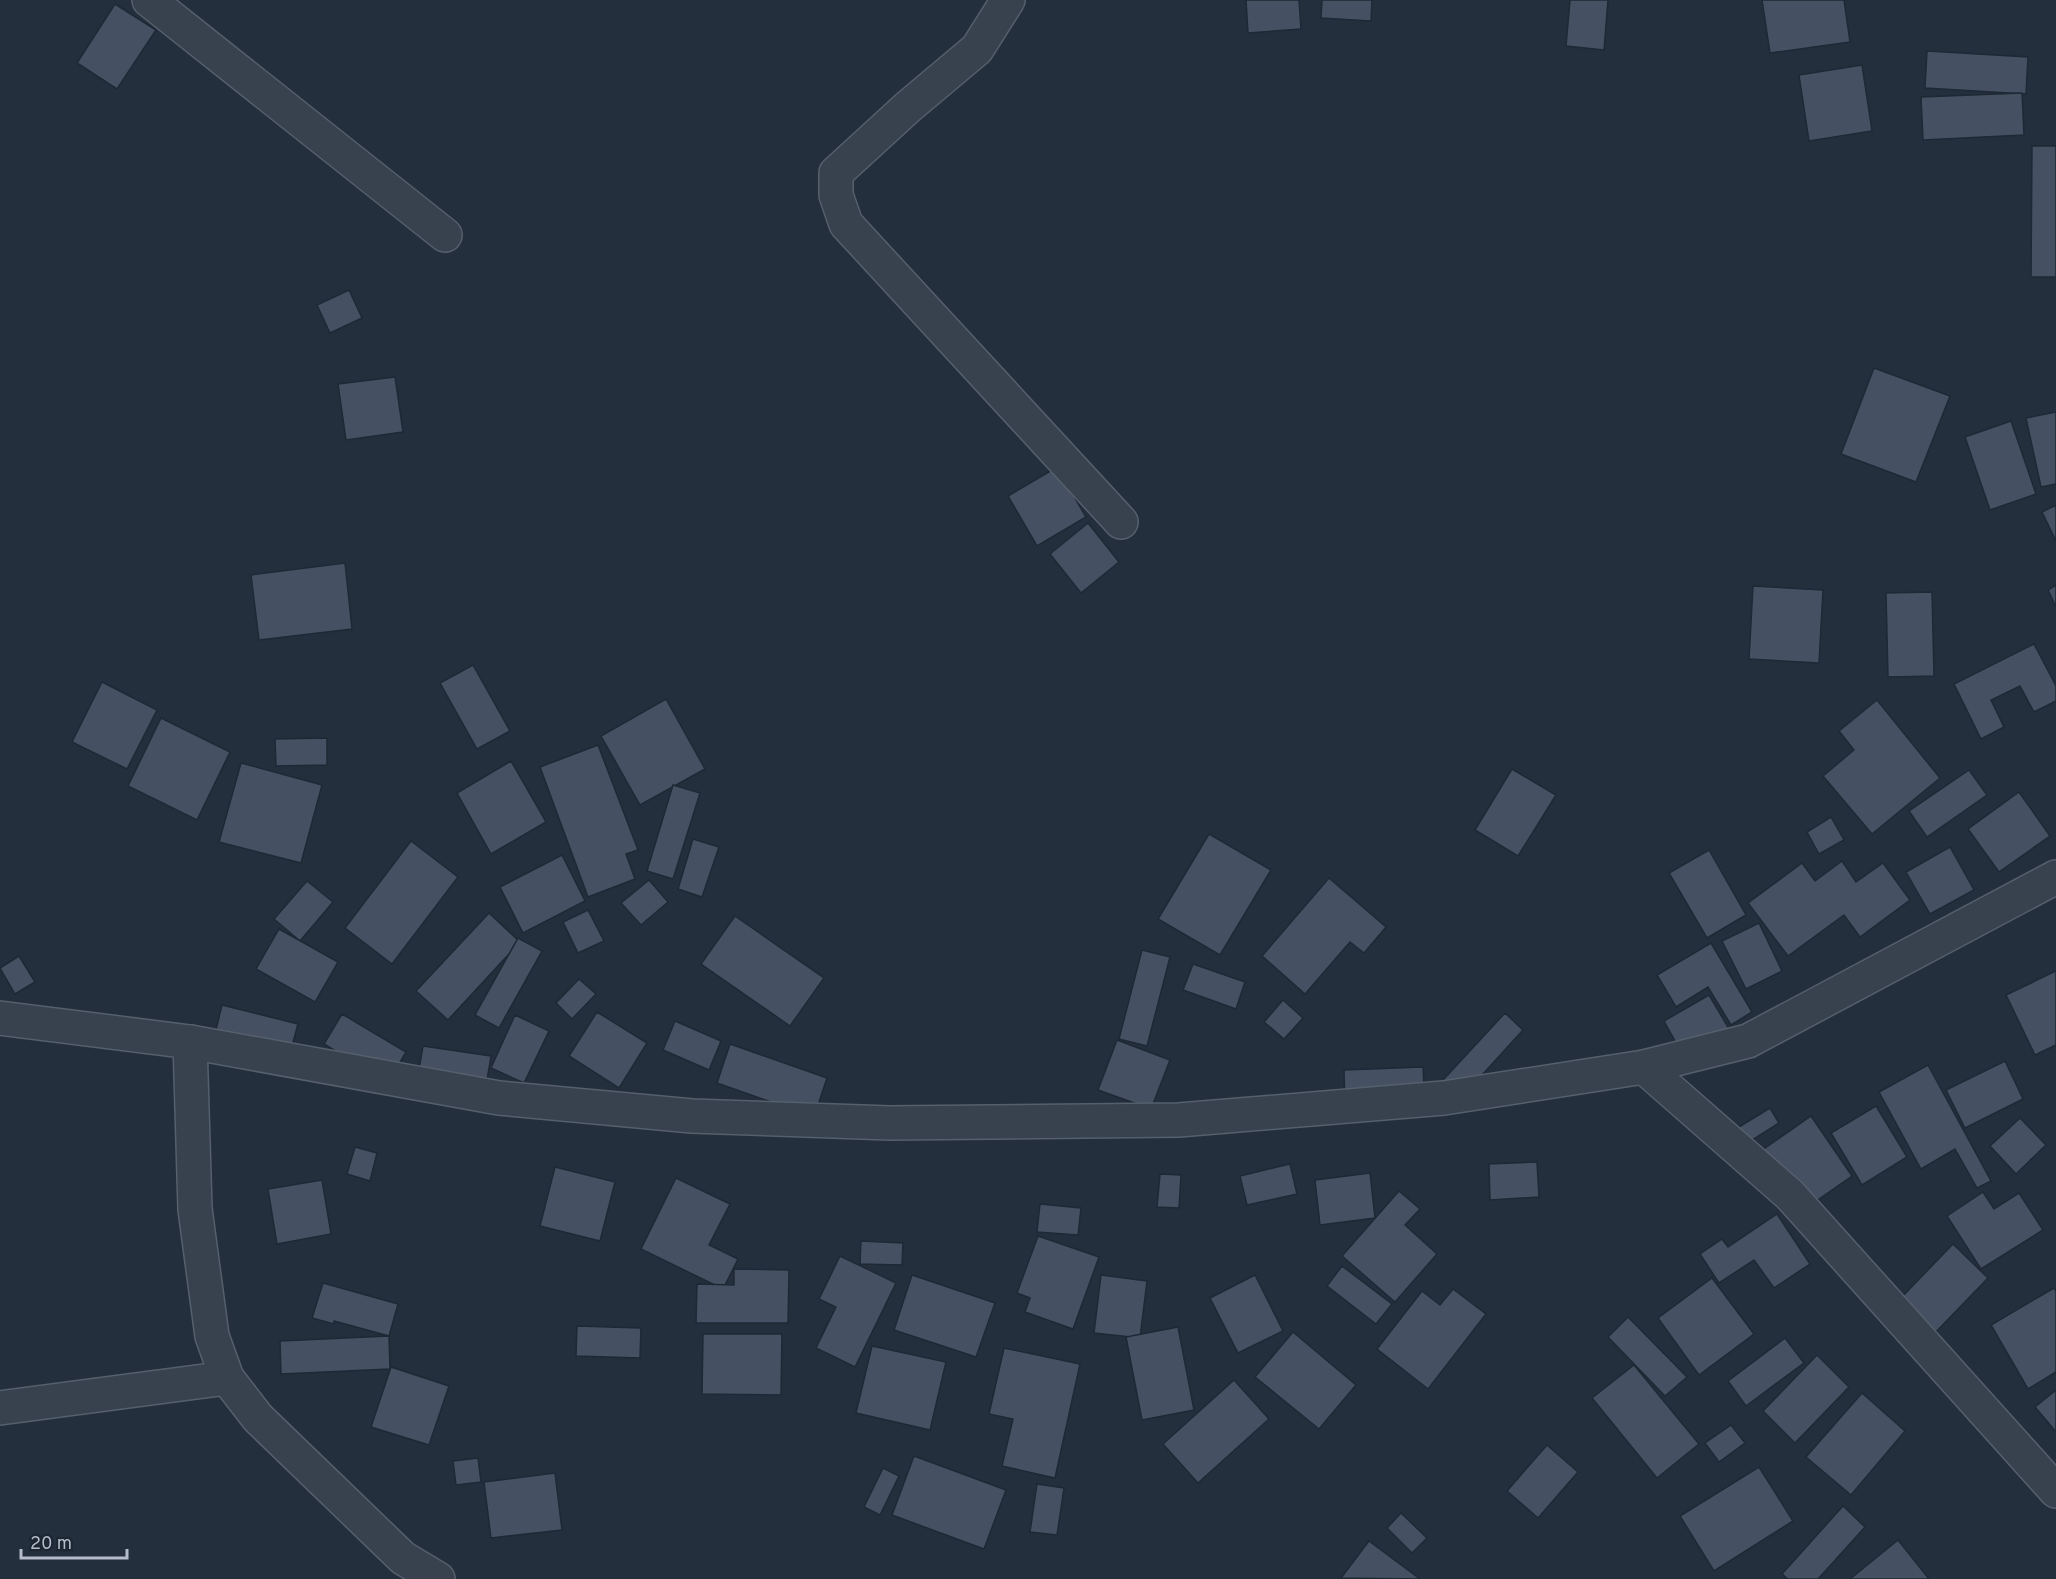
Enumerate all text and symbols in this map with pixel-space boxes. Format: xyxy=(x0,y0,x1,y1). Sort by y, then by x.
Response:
scale bar xyxy=(21,1522,128,1560)
text: 20 m xyxy=(30,1533,72,1556)

